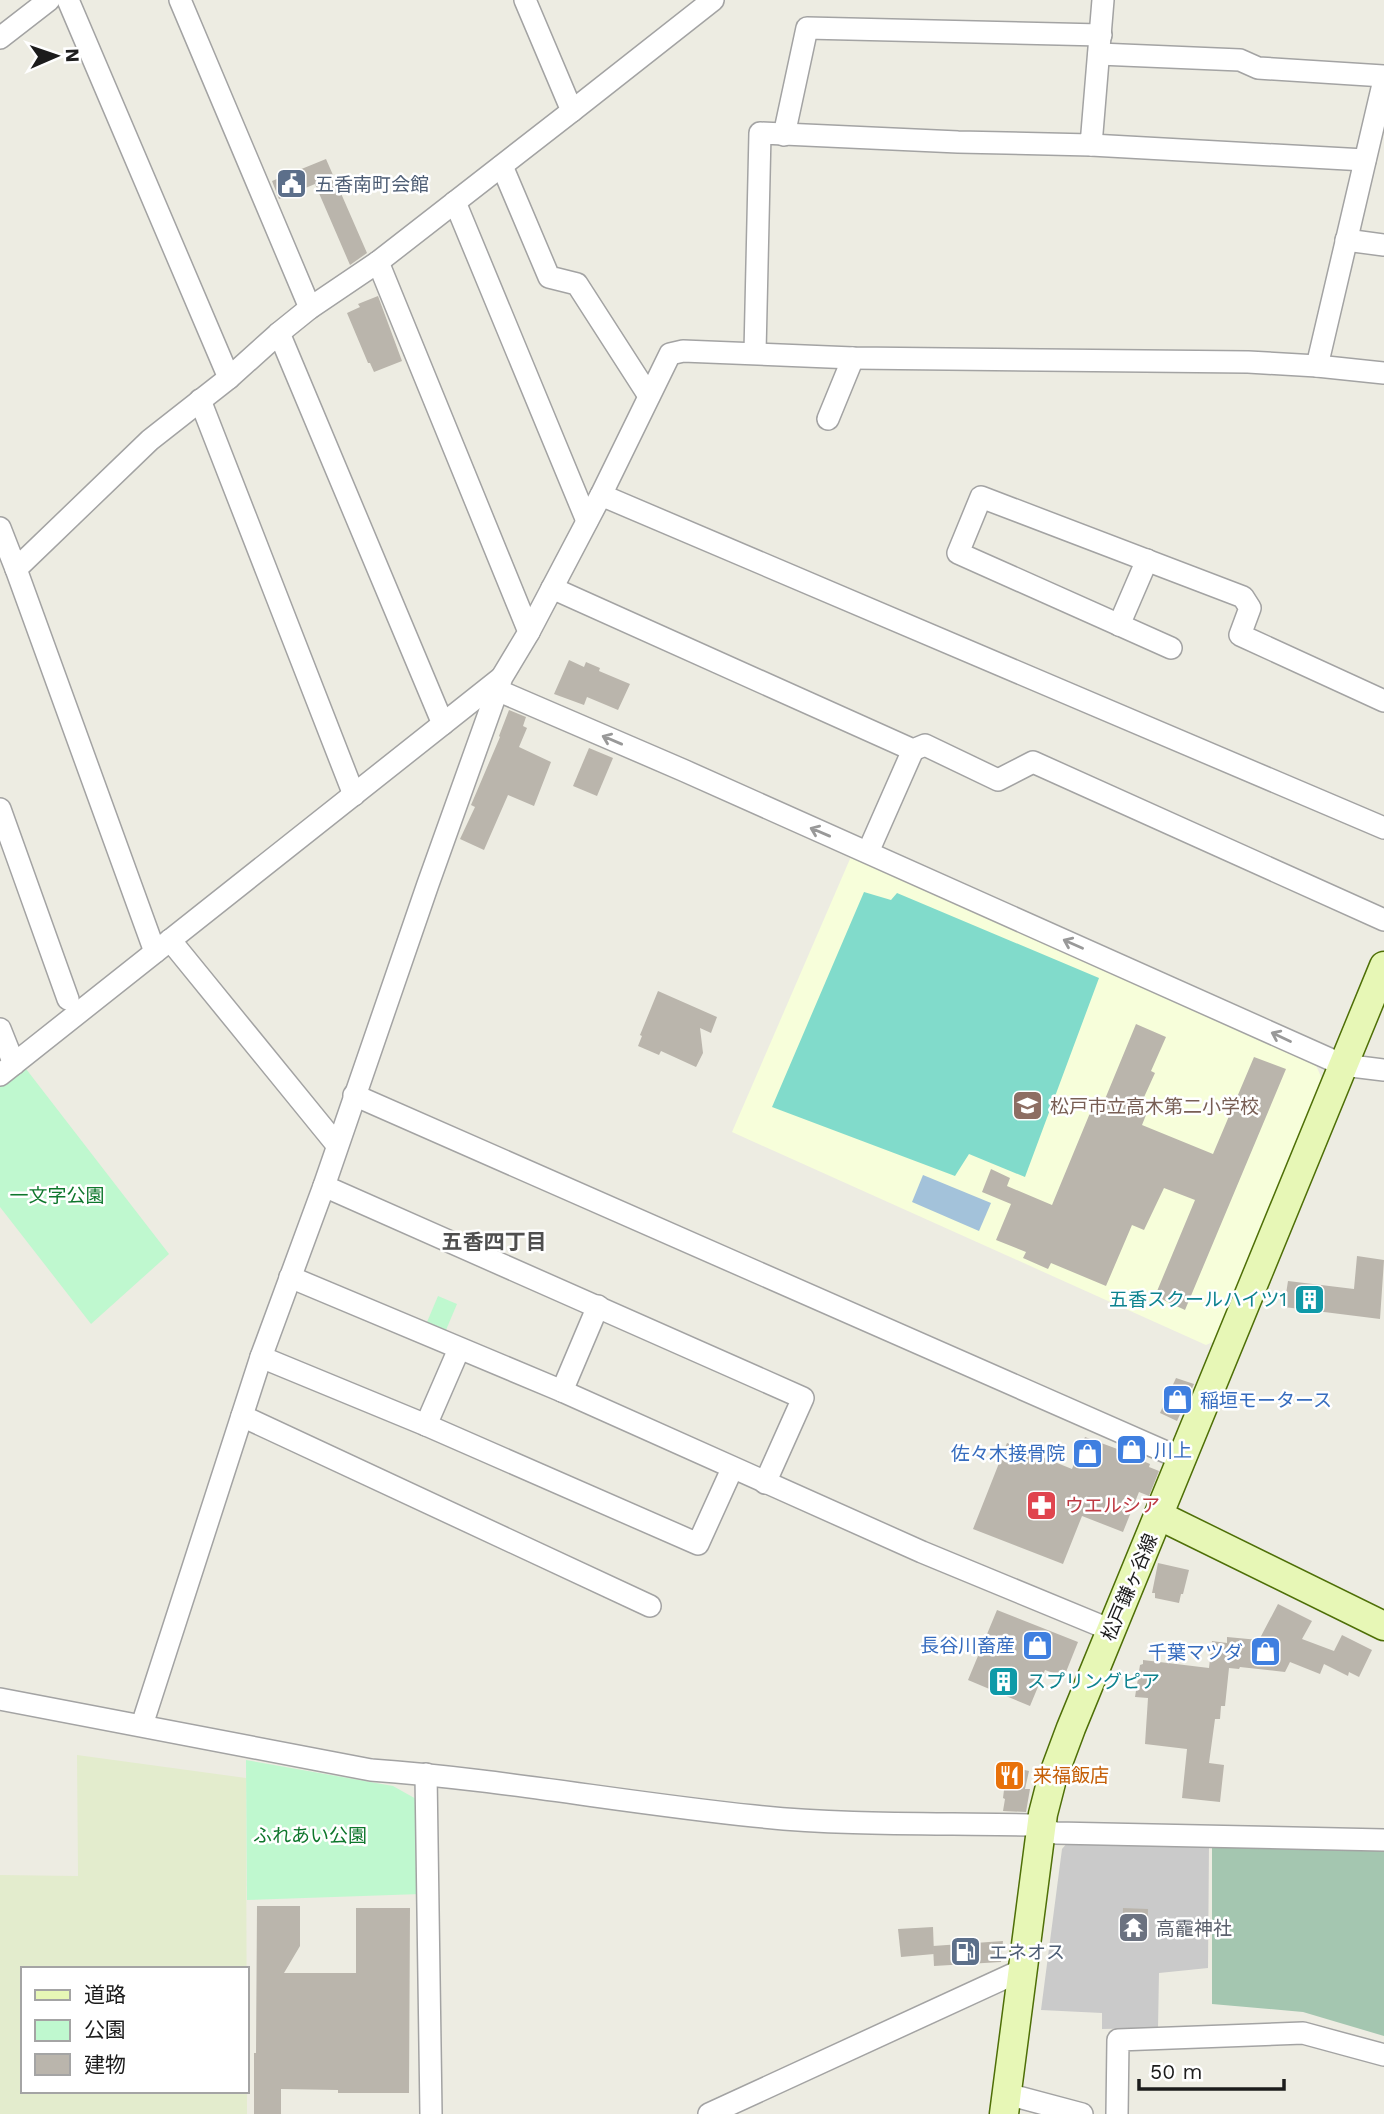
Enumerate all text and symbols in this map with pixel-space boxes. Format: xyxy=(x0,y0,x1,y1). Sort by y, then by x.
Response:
north arrow xyxy=(21,21,91,91)
text: N xyxy=(61,48,84,63)
public building icon: 五香南町会館 xyxy=(275,167,309,201)
place label: 五香南町会館 xyxy=(315,173,429,196)
one-way arrow xyxy=(602,733,624,746)
one-way arrow xyxy=(810,825,832,838)
one-way arrow xyxy=(1063,936,1085,949)
one-way arrow xyxy=(1271,1030,1292,1043)
school or university icon: 松戸市立高木第二小学校 xyxy=(1010,1089,1044,1123)
place label: 松戸市立高木第二小学校 xyxy=(1050,1095,1259,1118)
park label: 一文字公園 xyxy=(9,1184,105,1207)
district label: 五香四丁目 xyxy=(442,1229,547,1254)
building icon: 五香スクールハイツ1 xyxy=(1293,1282,1327,1316)
place label: 五香スクールハイツ1 xyxy=(1109,1288,1287,1311)
shop icon: 稲垣モータース xyxy=(1160,1383,1194,1417)
place label: 稲垣モータース xyxy=(1200,1389,1332,1412)
shop icon: 川上 xyxy=(1114,1433,1148,1467)
shop icon: 佐々木接骨院 xyxy=(1071,1436,1105,1470)
place label: 川上 xyxy=(1154,1439,1192,1462)
place label: 佐々木接骨院 xyxy=(951,1442,1065,1465)
pharmacy icon: ウエルシア xyxy=(1025,1488,1059,1522)
place label: ウエルシア xyxy=(1065,1494,1160,1517)
street label: 松戸鎌ヶ谷線 xyxy=(1097,1530,1162,1644)
shop icon: 長谷川畜産 xyxy=(1021,1628,1055,1662)
place label: 長谷川畜産 xyxy=(920,1634,1015,1657)
shop icon: 千葉マツダ xyxy=(1249,1635,1283,1669)
place label: 千葉マツダ xyxy=(1148,1641,1243,1664)
building icon: スプリングピア xyxy=(987,1664,1021,1698)
place label: スプリングピア xyxy=(1027,1670,1160,1693)
restaurant icon: 来福飯店 xyxy=(993,1758,1027,1792)
place label: 来福飯店 xyxy=(1033,1764,1109,1787)
park label: ふれあい公園 xyxy=(253,1824,367,1847)
temple icon: 高靇神社 xyxy=(1116,1911,1150,1945)
place label: 高靇神社 xyxy=(1156,1917,1232,1940)
fuel station icon: エネオス xyxy=(949,1935,983,1969)
place label: エネオス xyxy=(989,1941,1065,1964)
legend xyxy=(21,1967,248,2093)
text: 道路 xyxy=(84,1982,126,2007)
text: 公園 xyxy=(84,2017,126,2042)
scale bar xyxy=(1139,2048,1284,2092)
text: 建物 xyxy=(84,2052,126,2077)
text: 50 m xyxy=(1150,2059,1202,2084)

